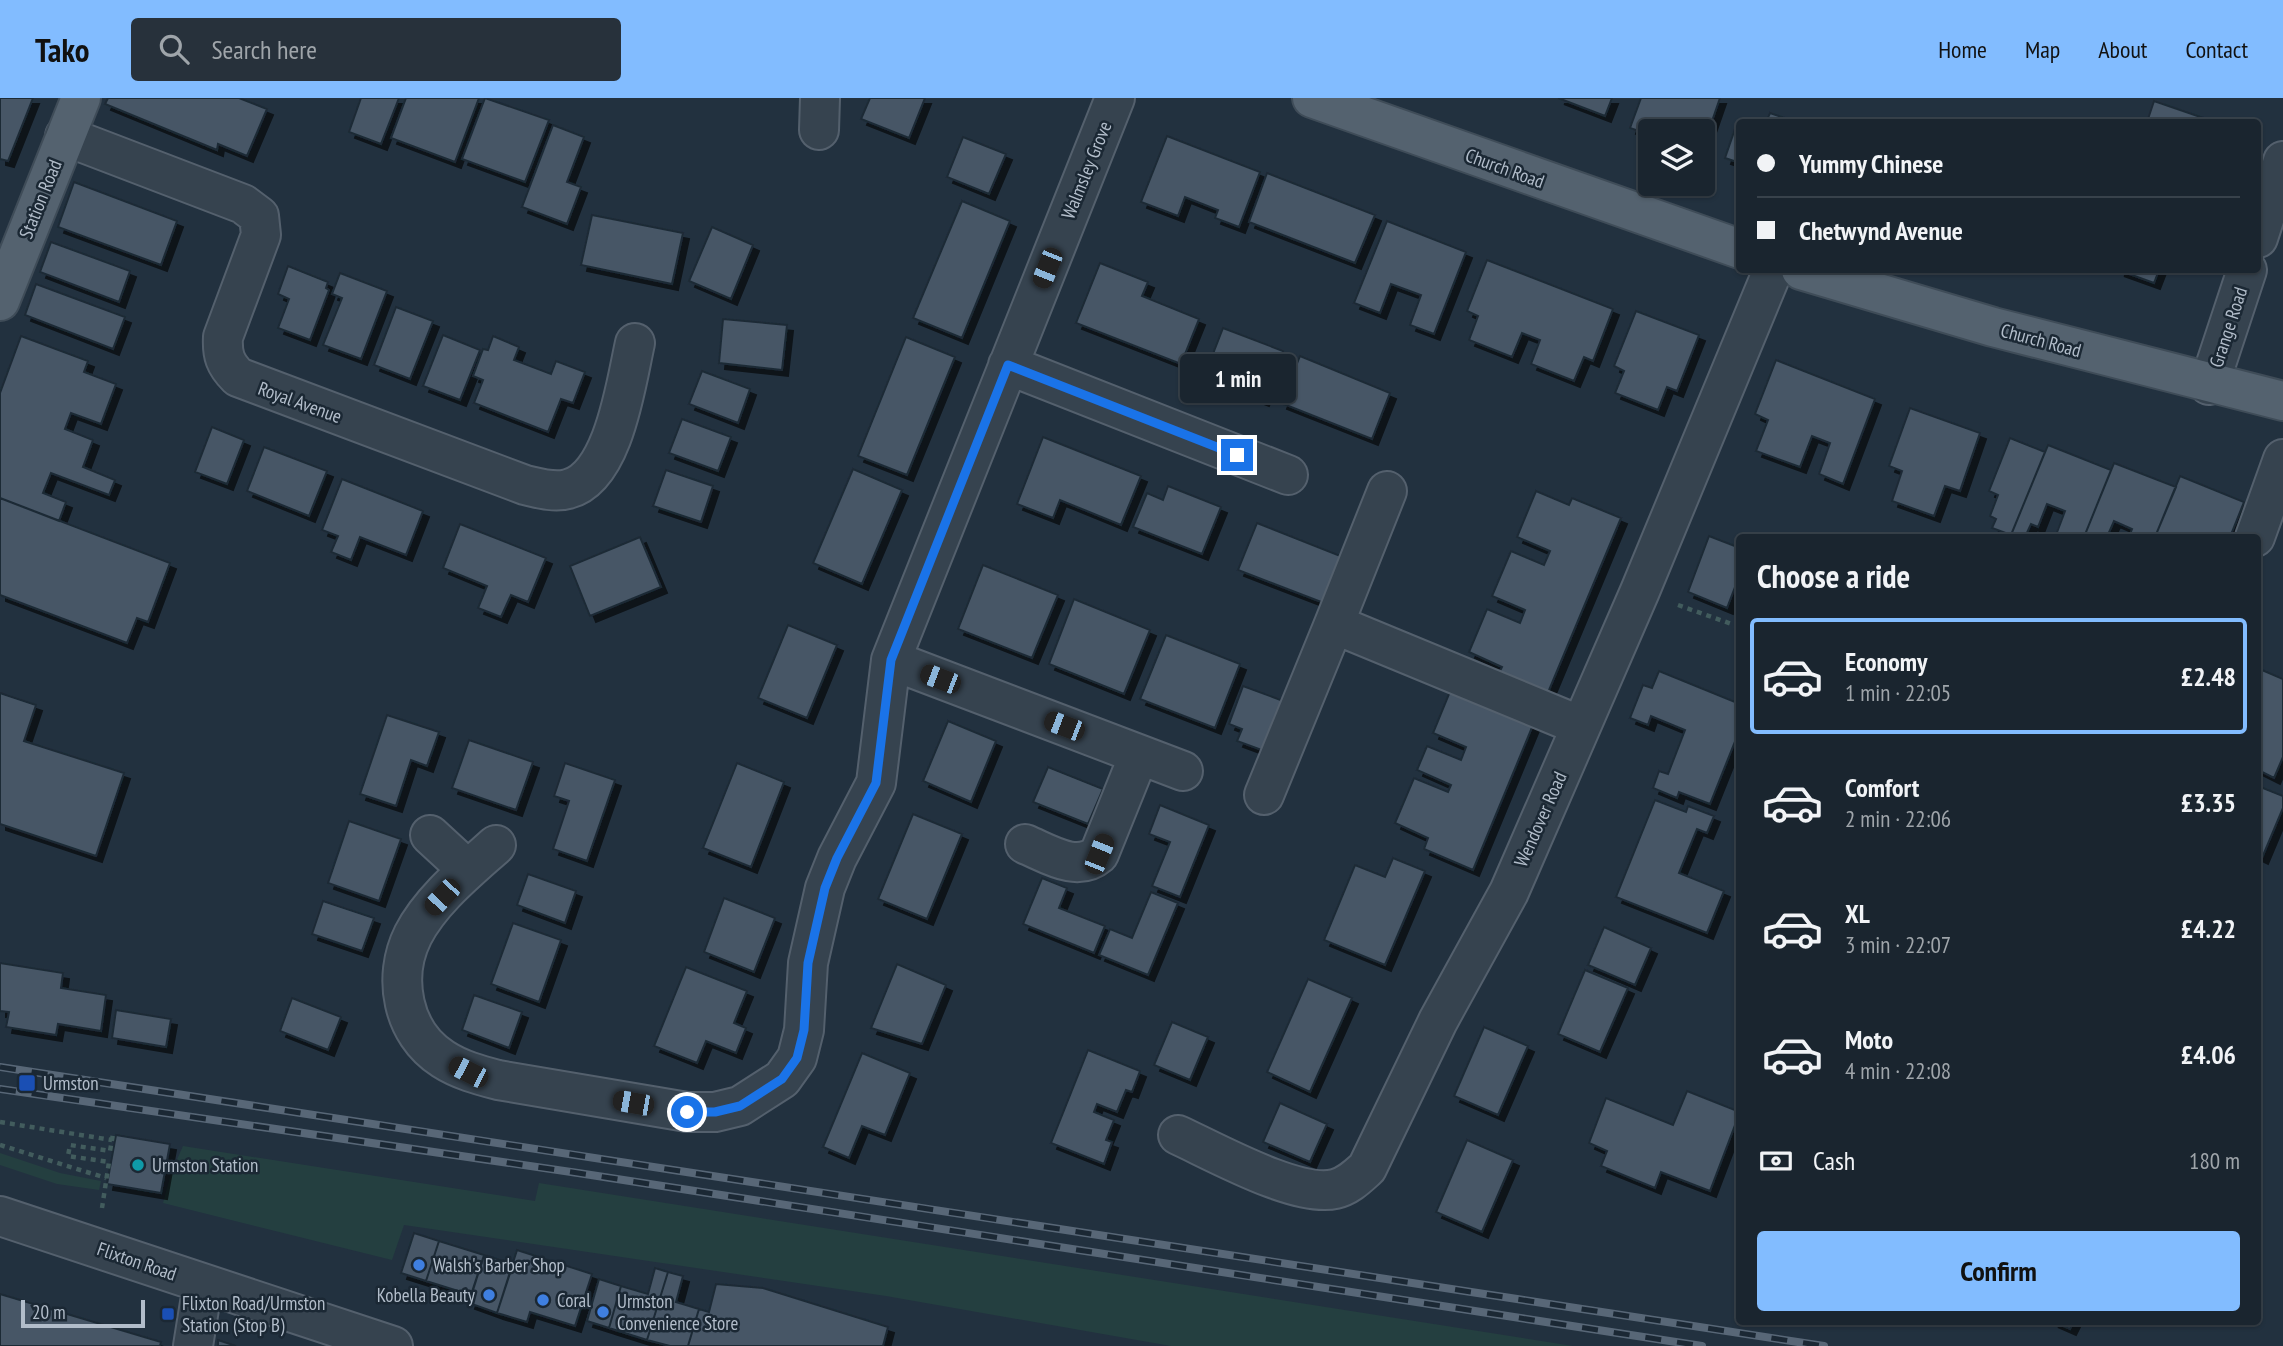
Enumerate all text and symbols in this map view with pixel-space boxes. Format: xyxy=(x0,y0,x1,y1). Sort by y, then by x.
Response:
search box xyxy=(131,18,621,81)
text: Tako xyxy=(35,28,89,71)
icon: search xyxy=(155,30,193,68)
text: Search here xyxy=(211,33,317,66)
text: Home xyxy=(1938,34,1987,65)
text: Map xyxy=(2025,34,2060,65)
text: About xyxy=(2098,34,2147,65)
text: Contact xyxy=(2185,34,2248,65)
street label: Walmsley Grove xyxy=(1056,117,1117,222)
map controls xyxy=(1638,119,1715,196)
button: layers xyxy=(1638,119,1715,196)
street label: Church Road xyxy=(1462,143,1548,193)
text: Yummy Chinese xyxy=(1799,147,1943,180)
street label: Station Road xyxy=(13,156,67,242)
text: Chetwynd Avenue xyxy=(1799,214,1963,247)
car xyxy=(1030,245,1065,291)
street label: Grange Road xyxy=(2204,284,2252,370)
street label: Church Road xyxy=(1998,318,2084,362)
callout: 1 min xyxy=(1179,354,1295,402)
text: 1 min xyxy=(1215,364,1261,393)
street label: Royal Avenue xyxy=(255,376,345,428)
route end xyxy=(1221,439,1253,471)
text: Choose a ride xyxy=(1757,555,1910,597)
icon: car xyxy=(1761,645,1824,708)
text: Economy xyxy=(1845,645,1927,678)
text: £2.48 xyxy=(2181,660,2236,693)
car xyxy=(917,662,964,696)
text: 1 min · 22:05 xyxy=(1845,678,1951,707)
car xyxy=(1041,709,1088,743)
street label: Wendover Road xyxy=(1508,768,1572,870)
icon: car xyxy=(1761,771,1824,834)
text: Comfort xyxy=(1845,771,1919,804)
text: £3.35 xyxy=(2181,786,2236,819)
text: 2 min · 22:06 xyxy=(1845,804,1951,833)
car xyxy=(1082,831,1117,877)
car xyxy=(420,874,465,920)
icon: car xyxy=(1761,897,1824,960)
text: XL xyxy=(1845,897,1870,930)
text: £4.22 xyxy=(2181,912,2236,945)
text: 3 min · 22:07 xyxy=(1845,930,1951,959)
icon: car xyxy=(1761,1023,1824,1086)
text: Moto xyxy=(1845,1023,1893,1056)
text: £4.06 xyxy=(2181,1038,2236,1071)
car xyxy=(445,1053,492,1091)
text: 4 min · 22:08 xyxy=(1845,1056,1951,1085)
place label: Urmston xyxy=(43,1071,99,1095)
marker: Urmston xyxy=(17,1073,37,1093)
car xyxy=(611,1089,656,1117)
route start xyxy=(671,1096,703,1128)
icon: cash xyxy=(1757,1142,1795,1180)
text: Cash xyxy=(1813,1144,1855,1177)
text: 180 m xyxy=(2189,1146,2240,1175)
place label: Urmston Station xyxy=(152,1153,258,1177)
marker: Urmston Station xyxy=(130,1157,146,1173)
button: Confirm xyxy=(1757,1231,2240,1311)
street label: Flixton Road xyxy=(94,1236,180,1286)
place label: Walsh's Barber Shop xyxy=(433,1253,565,1277)
marker: Walsh's Barber Shop xyxy=(411,1257,427,1273)
place label: Kobella Beauty xyxy=(377,1283,476,1307)
marker: Kobella Beauty xyxy=(481,1287,497,1303)
place label: Coral xyxy=(557,1288,591,1312)
place label: Urmston Convenience Store xyxy=(617,1289,739,1335)
place label: Flixton Road/Urmston Station (Stop B) xyxy=(182,1291,325,1337)
marker: Coral xyxy=(535,1292,551,1308)
scale bar xyxy=(21,1297,145,1329)
text: 20 m xyxy=(32,1300,66,1324)
marker: Urmston Convenience Store xyxy=(595,1304,611,1320)
marker: Flixton Road/Urmston Station (Stop B) xyxy=(160,1306,176,1322)

